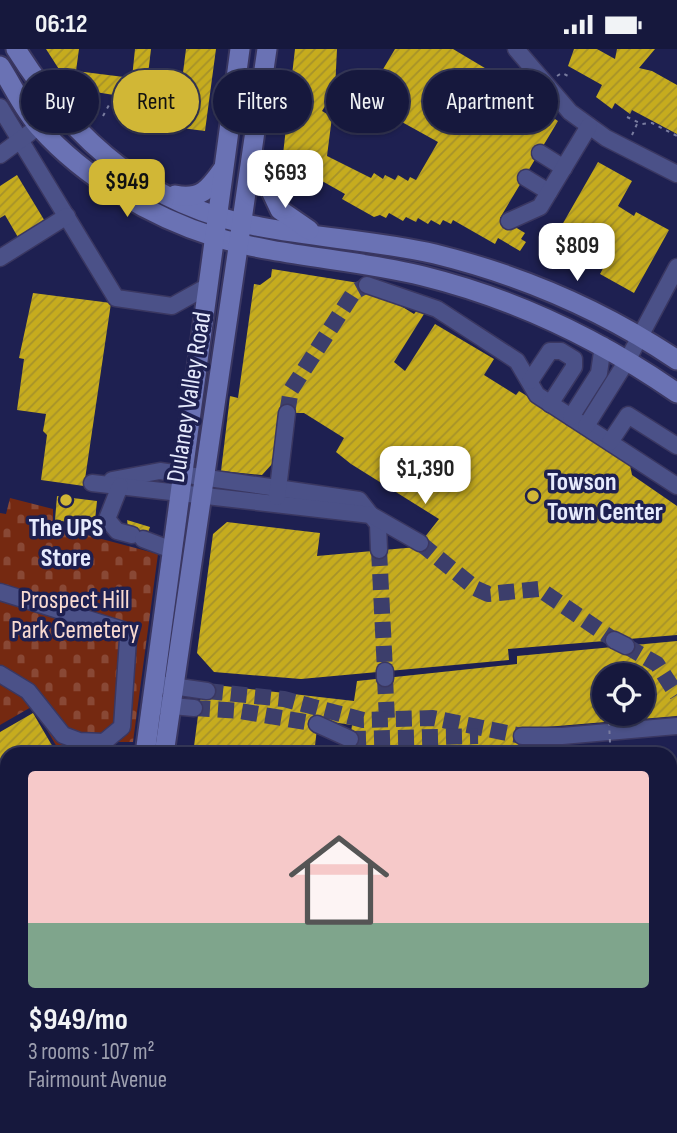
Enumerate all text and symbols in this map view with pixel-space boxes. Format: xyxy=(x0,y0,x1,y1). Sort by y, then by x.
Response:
text: 06:12 xyxy=(35,9,87,40)
chip: Buy xyxy=(21,70,99,133)
chip: Rent xyxy=(113,70,199,133)
chip: Filters xyxy=(213,70,312,133)
chip: New xyxy=(326,70,409,133)
chip: Apartment xyxy=(423,70,558,133)
pin: $693 xyxy=(244,151,326,210)
pin: $949 xyxy=(86,159,168,219)
text: $693 xyxy=(263,159,307,187)
text: $949 xyxy=(105,168,149,196)
pin: $809 xyxy=(536,223,618,283)
text: $809 xyxy=(555,232,599,260)
street label: Dulaney Valley Road xyxy=(161,310,218,485)
pin: $1,390 xyxy=(368,447,482,506)
text: $1,390 xyxy=(396,455,454,483)
place label: Towson Town Center xyxy=(547,467,663,528)
marker: Towson Town Center xyxy=(525,488,541,504)
marker: The UPS Store xyxy=(58,492,74,508)
place label: The UPS Store xyxy=(29,513,103,574)
park label: Prospect Hill Park Cemetery xyxy=(11,585,139,646)
map controls xyxy=(592,663,655,726)
button: locate xyxy=(592,663,655,726)
icon: home xyxy=(276,817,402,943)
text: $949/mo xyxy=(28,1002,128,1038)
text: 3 rooms · 107 m² xyxy=(28,1038,155,1066)
text: Fairmount Avenue xyxy=(28,1066,167,1094)

